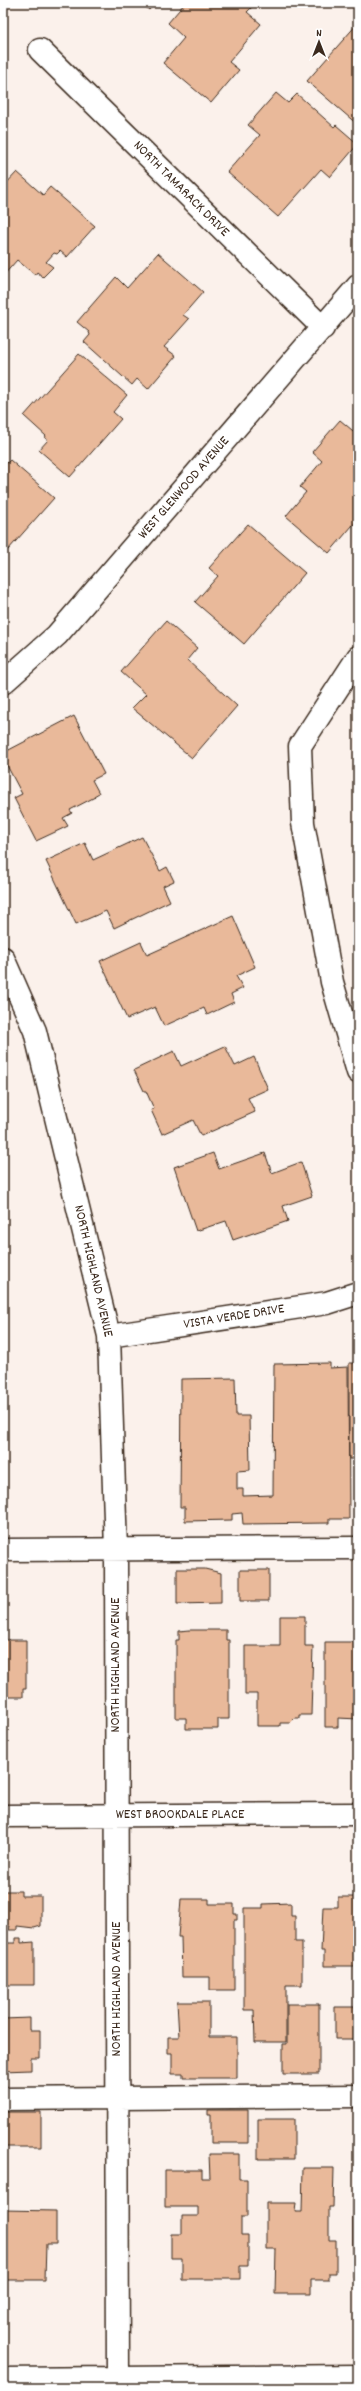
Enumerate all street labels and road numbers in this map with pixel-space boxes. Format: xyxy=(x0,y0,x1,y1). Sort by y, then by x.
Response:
street label: NORTH TAMARACK DRIVE xyxy=(128,136,234,242)
street label: WEST GLENWOOD AVENUE xyxy=(134,432,235,544)
street label: NORTH HIGHLAND AVENUE xyxy=(68,1203,118,1340)
street label: VISTA VERDE DRIVE xyxy=(182,1299,286,1335)
street label: NORTH HIGHLAND AVENUE xyxy=(106,1597,126,1732)
street label: WEST BROOKDALE PLACE xyxy=(116,1805,245,1825)
street label: NORTH HIGHLAND AVENUE xyxy=(107,1921,127,2056)

